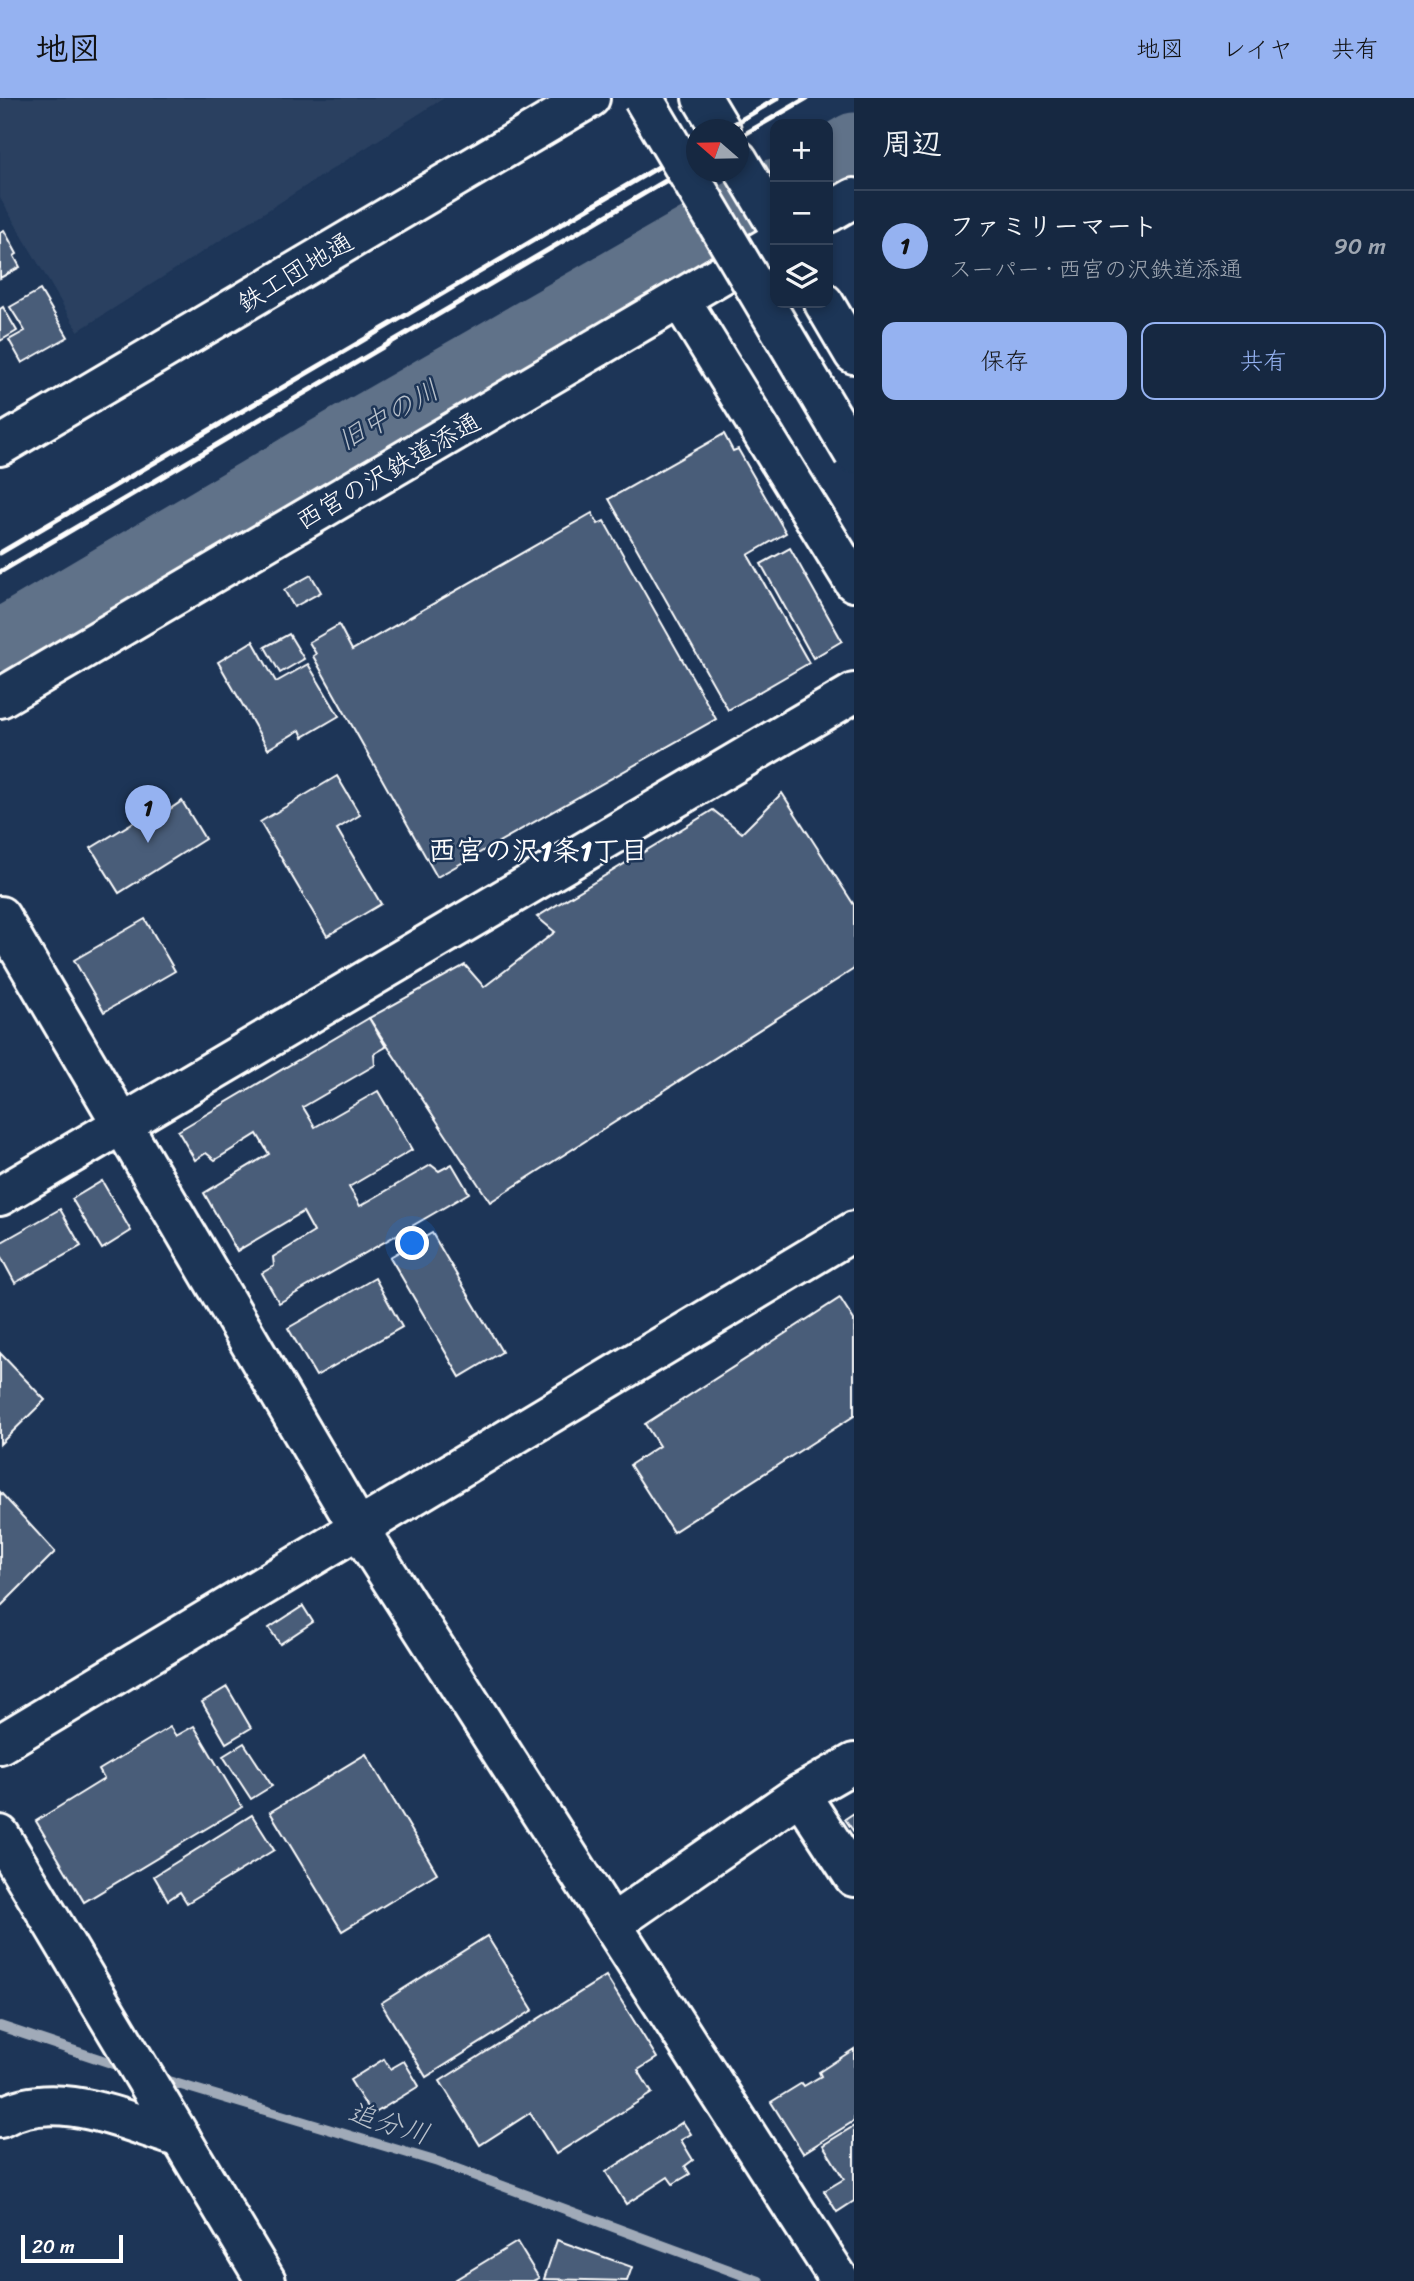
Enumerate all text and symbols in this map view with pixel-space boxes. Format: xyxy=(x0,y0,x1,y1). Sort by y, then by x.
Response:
text: 地図 xyxy=(35,20,101,78)
text: 地図 xyxy=(1136,28,1184,70)
text: レイヤ xyxy=(1222,28,1293,70)
text: 共有 xyxy=(1331,28,1379,70)
text: 周辺 xyxy=(882,117,942,171)
north arrow xyxy=(686,119,749,182)
map controls xyxy=(770,119,833,308)
button: + xyxy=(770,119,833,182)
button: − xyxy=(770,182,833,245)
text: ファミリーマート xyxy=(949,203,1158,249)
street label: 鉄工団地通 xyxy=(227,219,363,325)
text: 1 xyxy=(900,226,910,267)
text: 90 m xyxy=(1334,226,1386,267)
button: layers xyxy=(770,245,833,308)
text: スーパー · 西宮の沢鉄道添通 xyxy=(949,249,1242,290)
button: 保存 xyxy=(882,322,1127,400)
button: 共有 xyxy=(1141,322,1386,400)
water label: 旧中の川 xyxy=(327,366,449,464)
street label: 西宮の沢鉄道添通 xyxy=(286,399,490,543)
pin: 1 xyxy=(125,785,171,843)
district label: 西宮の沢1条1丁目 xyxy=(428,826,648,875)
your location xyxy=(395,1226,429,1260)
water label: 追分川 xyxy=(342,2087,436,2159)
text: 20 m xyxy=(32,2230,75,2263)
scale bar xyxy=(21,2232,122,2264)

